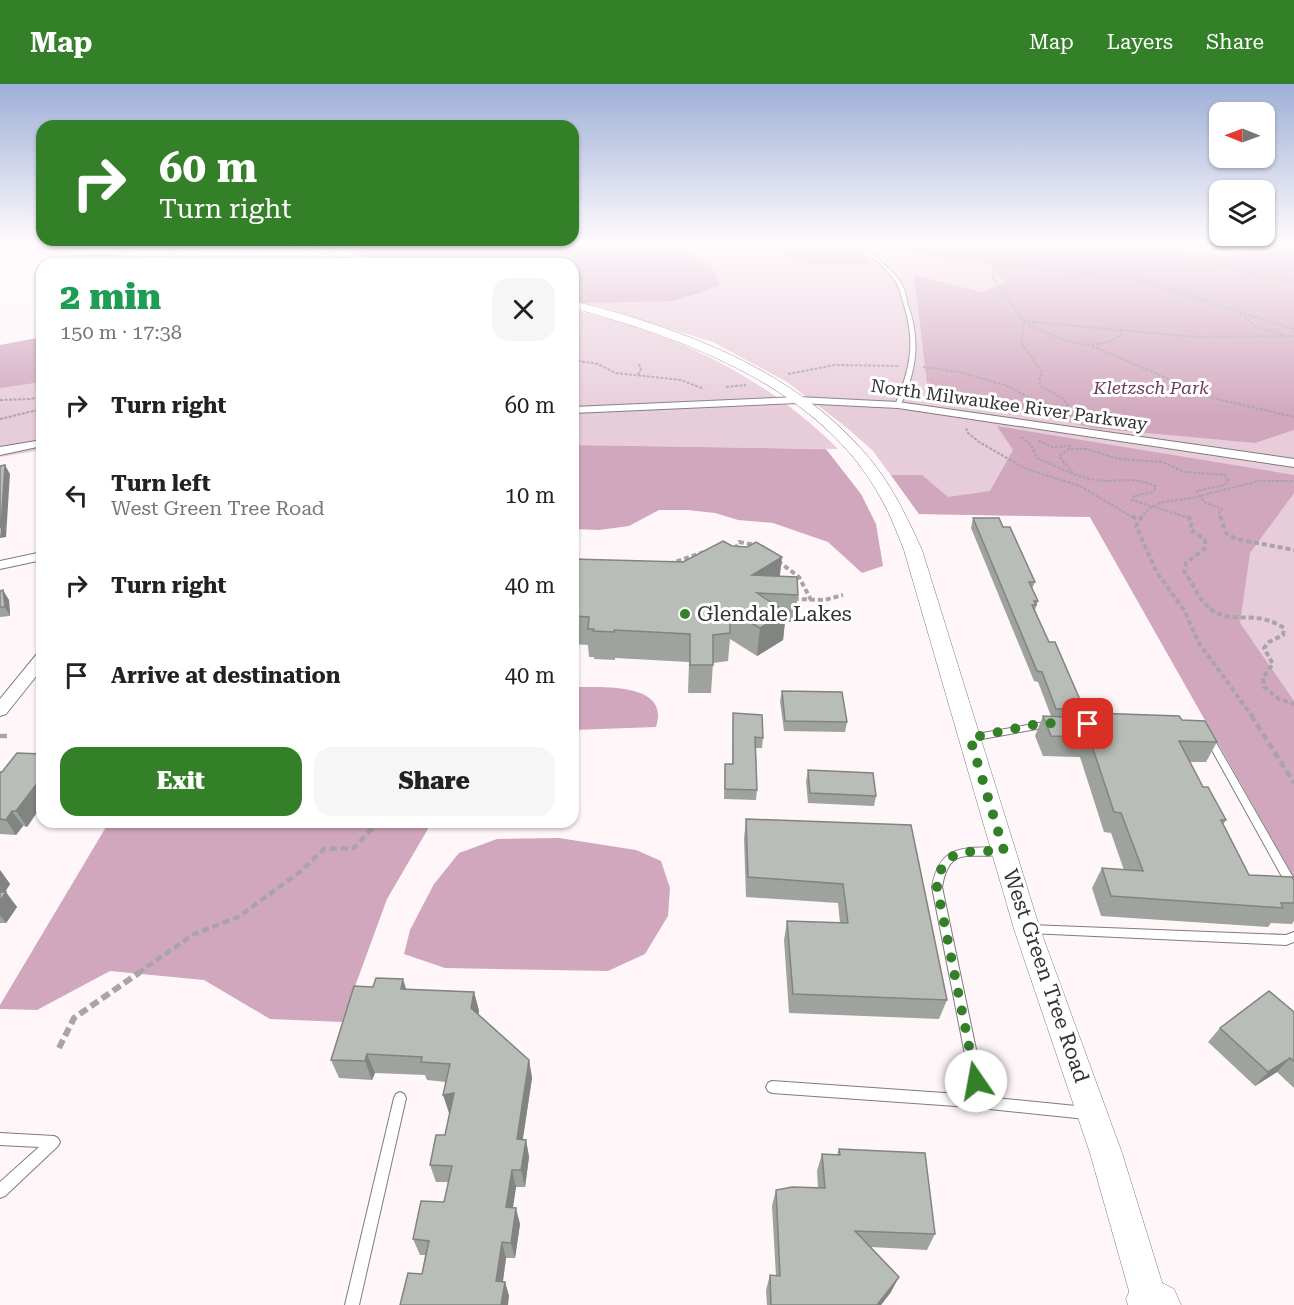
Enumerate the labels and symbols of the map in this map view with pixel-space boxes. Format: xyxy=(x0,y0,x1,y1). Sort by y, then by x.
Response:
north arrow xyxy=(1209,102,1275,168)
street label: North Milwaukee River Parkway xyxy=(869,375,1149,434)
park label: Kletzsch Park xyxy=(1092,377,1209,398)
place label: Glendale Lakes xyxy=(697,602,852,626)
marker: Glendale Lakes xyxy=(678,607,692,621)
pin xyxy=(1062,698,1113,749)
street label: West Green Tree Road xyxy=(998,866,1094,1086)
position arrow xyxy=(944,1049,1008,1113)

